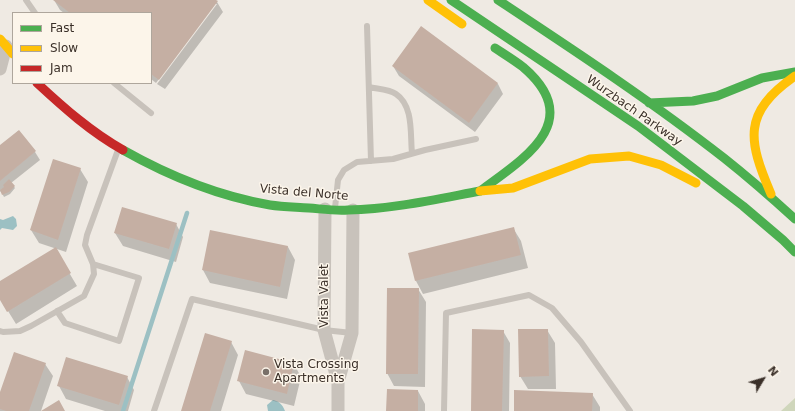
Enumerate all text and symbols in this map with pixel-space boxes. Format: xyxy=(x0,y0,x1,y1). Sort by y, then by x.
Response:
legend xyxy=(12,12,152,84)
text: Fast xyxy=(50,21,74,35)
text: Slow xyxy=(50,41,78,55)
text: Jam xyxy=(50,61,73,75)
street label: Wurzbach Parkway xyxy=(583,73,685,149)
street label: Vista del Norte xyxy=(259,182,349,204)
street label: Vista Valet xyxy=(318,264,332,328)
place label: Vista Crossing Apartments xyxy=(274,358,359,386)
north arrow xyxy=(743,359,783,399)
text: N xyxy=(765,364,781,379)
marker: Vista Crossing Apartments xyxy=(261,367,271,377)

